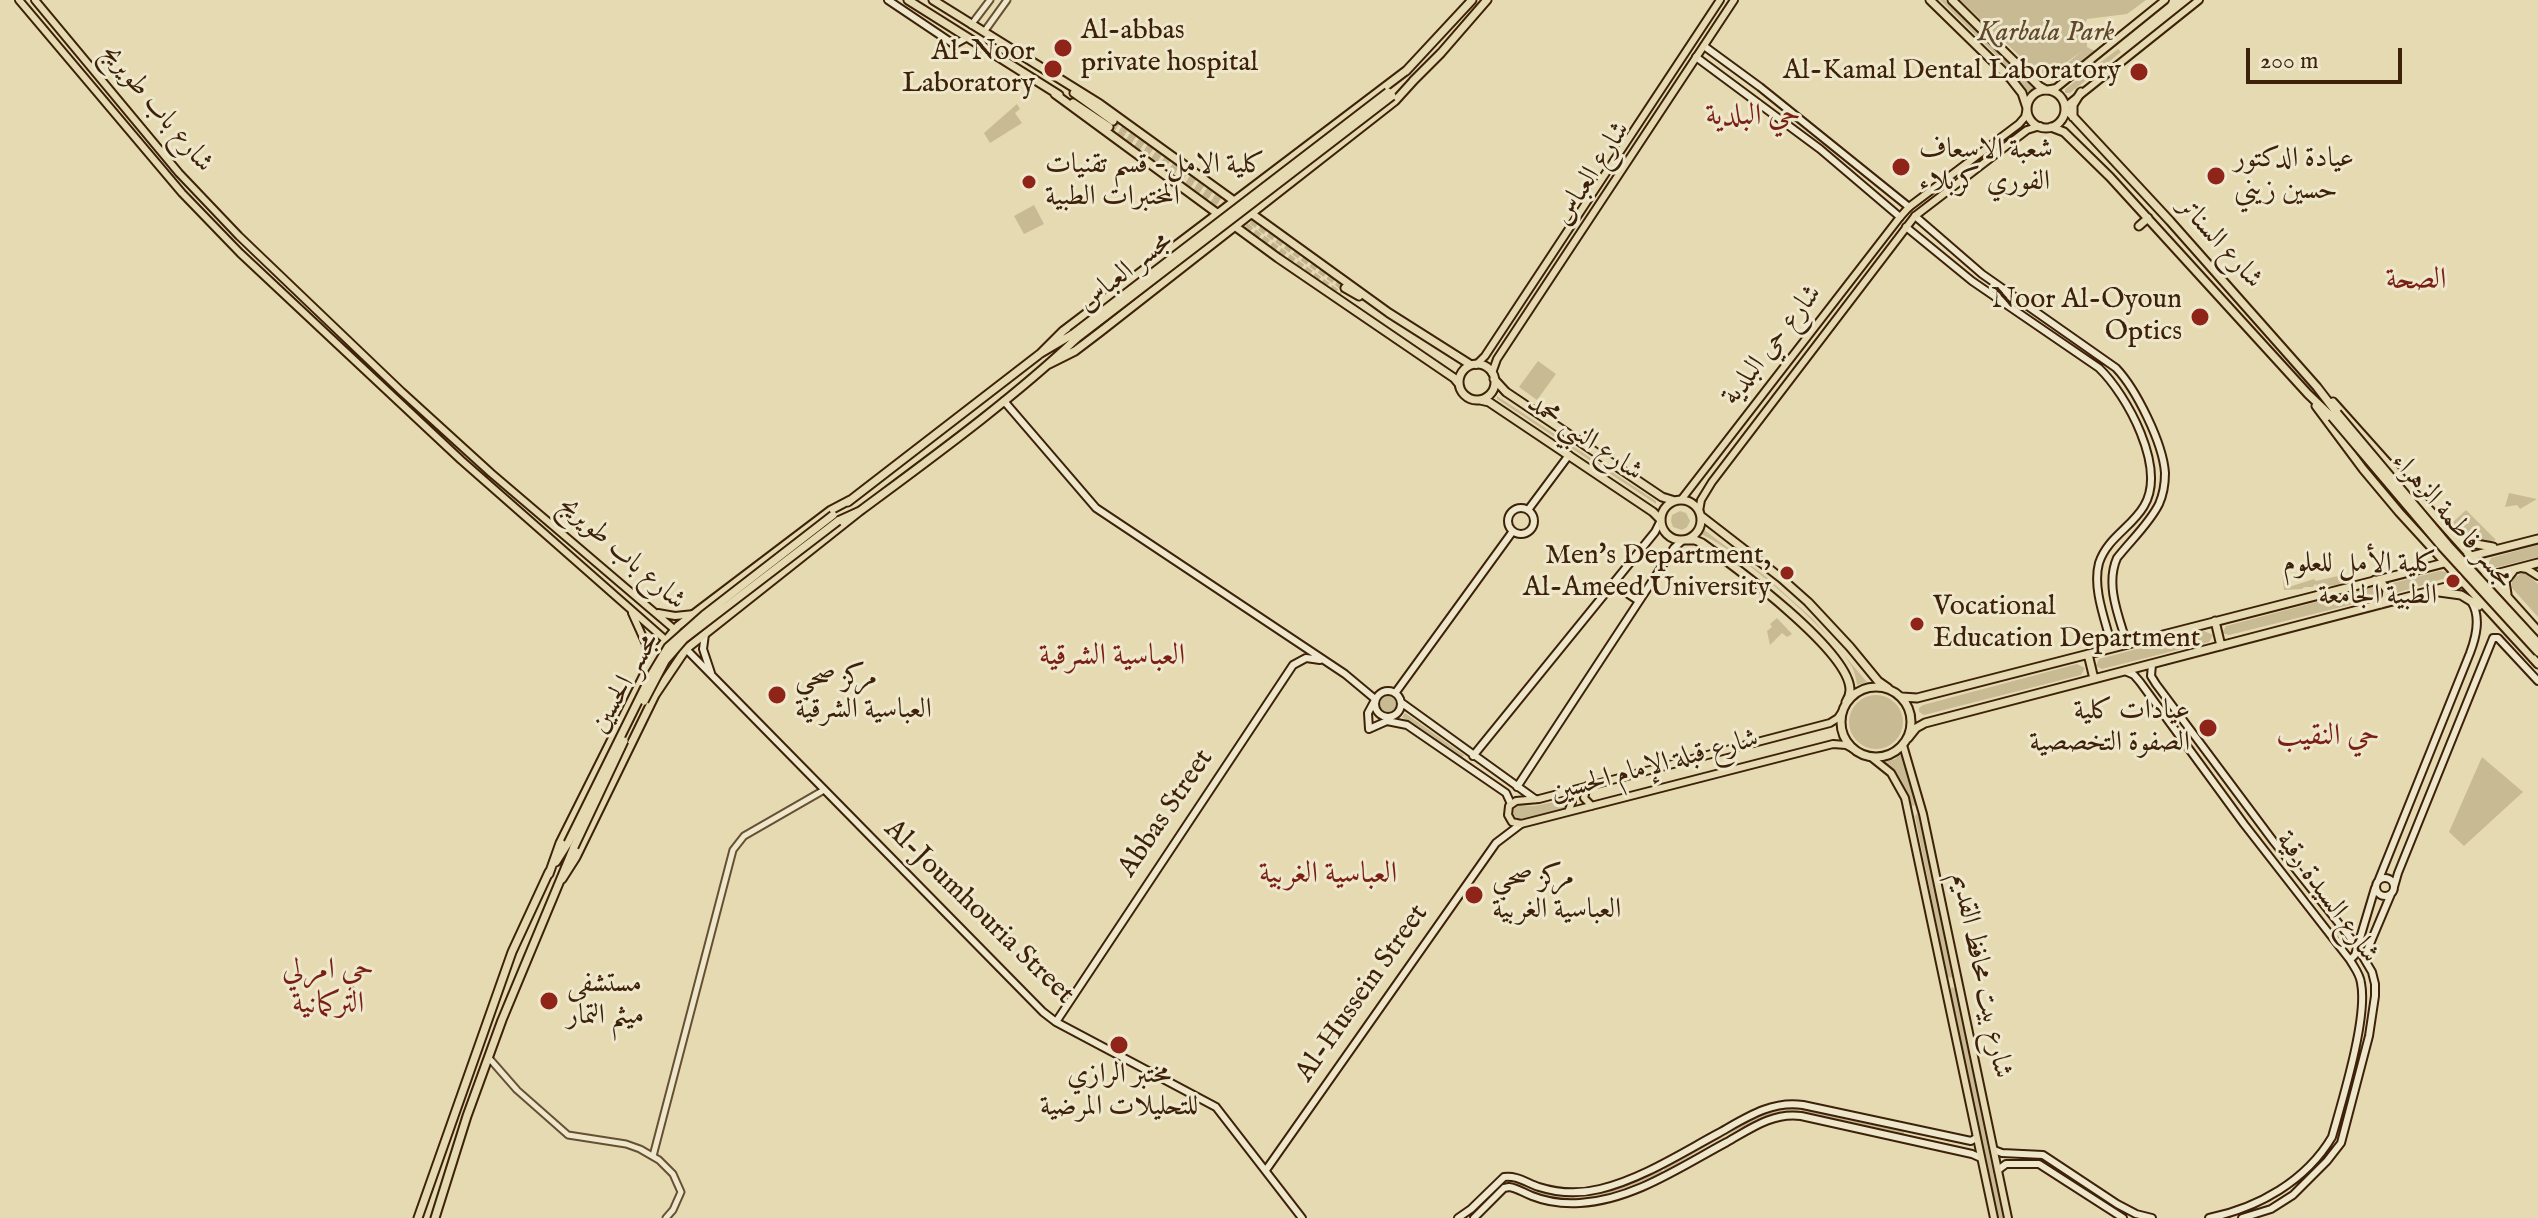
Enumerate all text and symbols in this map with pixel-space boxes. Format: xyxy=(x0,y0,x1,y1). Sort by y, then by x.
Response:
place label: Al-abbas private hospital xyxy=(1081,15,1258,81)
park label: Karbala Park xyxy=(1978,17,2114,51)
scale bar xyxy=(2250,32,2406,82)
place label: Al-Noor Laboratory xyxy=(902,36,1035,102)
marker: Al-abbas private hospital xyxy=(1052,37,1074,59)
street label: شارع باب طويريج xyxy=(92,38,220,180)
text: 200 m xyxy=(2260,46,2319,77)
place label: Al-Kamal Dental Laboratory xyxy=(1783,55,2121,89)
marker: Al-Noor Laboratory xyxy=(1042,58,1064,80)
marker: Al-Kamal Dental Laboratory xyxy=(2128,61,2150,83)
district label: حي البلدية xyxy=(1705,100,1801,136)
street label: شارع العباس xyxy=(1547,116,1639,232)
place label: شعبة الاسعاف الفوري كربلاء xyxy=(1919,134,2053,200)
place label: عيادة الدكتور حسين زيني xyxy=(2234,143,2354,209)
place label: كلية الامل- قسم تقنيات المختبرات الطبية xyxy=(1045,149,1265,215)
marker: شعبة الاسعاف الفوري كربلاء xyxy=(1890,156,1912,178)
marker: عيادة الدكتور حسين زيني xyxy=(2205,165,2227,187)
marker: كلية الامل- قسم تقنيات المختبرات الطبية xyxy=(1020,173,1038,191)
street label: شارع السناتر xyxy=(2169,191,2269,297)
street label: مجسر العباس xyxy=(1072,225,1180,321)
district label: الصحة xyxy=(2386,264,2446,300)
street label: شارع حي البلدية xyxy=(1715,279,1831,413)
place label: Noor Al-Oyoun Optics xyxy=(1992,284,2182,350)
marker: Noor Al-Oyoun Optics xyxy=(2189,306,2211,328)
street label: شارع النبي محمد xyxy=(1520,388,1648,490)
street label: مجسر فاطمة الزهراء xyxy=(2383,446,2519,596)
street label: شارع باب طويريج xyxy=(550,490,692,618)
place label: Men's Department, Al-Ameed University xyxy=(1523,540,1771,606)
place label: كلية الأمل للعلوم الطبية الجامعة xyxy=(2283,548,2437,614)
marker: Men's Department, Al-Ameed University xyxy=(1778,564,1796,582)
marker: كلية الأمل للعلوم الطبية الجامعة xyxy=(2444,572,2462,590)
place label: Vocational Education Department xyxy=(1933,591,2200,657)
marker: Vocational Education Department xyxy=(1908,615,1926,633)
street label: مجسر الحسين xyxy=(584,628,668,740)
district label: العباسية الشرقية xyxy=(1039,640,1185,676)
place label: مركز صحي العباسية الشرقية xyxy=(795,662,932,728)
marker: مركز صحي العباسية الشرقية xyxy=(766,684,788,706)
place label: عيادات كلية الصفوة التخصصية xyxy=(2029,695,2190,761)
marker: عيادات كلية الصفوة التخصصية xyxy=(2197,717,2219,739)
district label: حي النقيب xyxy=(2276,720,2380,756)
street label: شارع قبلة الإمام الحسين xyxy=(1548,723,1762,811)
street label: Abbas Street xyxy=(1112,744,1222,884)
street label: Al-Joumhouria Street xyxy=(876,814,1080,1012)
street label: شارع السيدة رقية xyxy=(2267,825,2385,971)
district label: العباسية الغربية xyxy=(1259,858,1397,894)
place label: مركز صحي العباسية الغربية xyxy=(1492,862,1621,928)
street label: شارع بيت محافظ القديم xyxy=(1942,870,2018,1082)
marker: مركز صحي العباسية الغربية xyxy=(1463,884,1485,906)
street label: Al-Hussein Street xyxy=(1289,899,1437,1089)
district label: حي امرلي التركمانية xyxy=(282,954,374,1024)
place label: مستشفى ميثم التمار xyxy=(567,968,644,1034)
marker: مستشفى ميثم التمار xyxy=(538,990,560,1012)
marker: مختبر الرازي للتحليلات المرضية xyxy=(1108,1034,1130,1056)
place label: مختبر الرازي للتحليلات المرضية xyxy=(1040,1059,1198,1125)

